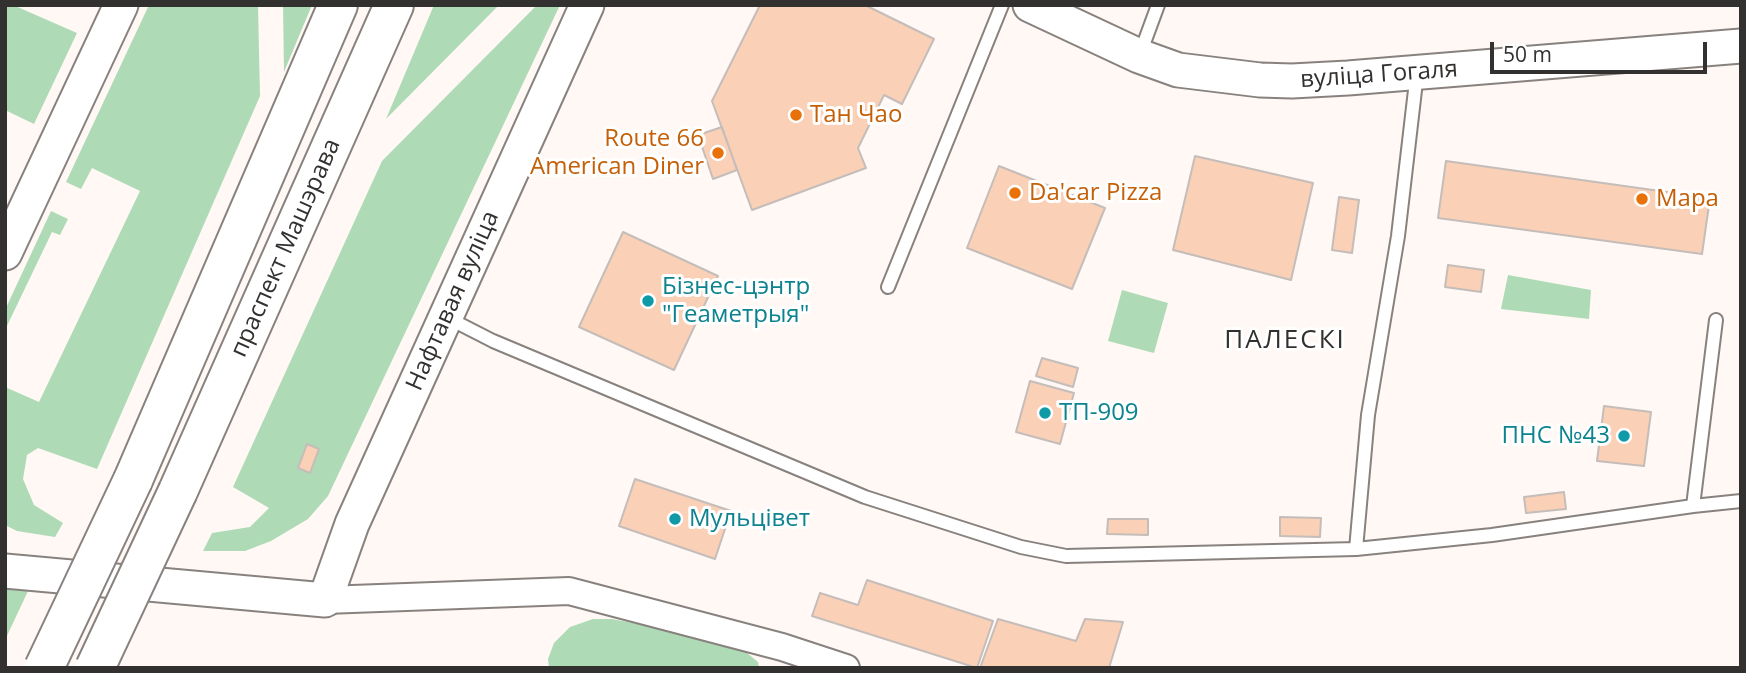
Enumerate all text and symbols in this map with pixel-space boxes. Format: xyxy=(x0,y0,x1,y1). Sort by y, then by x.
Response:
scale bar xyxy=(1494,28,1711,72)
text: 50 m xyxy=(1503,40,1552,68)
street label: вуліца Гогаля xyxy=(1299,55,1459,95)
place label: Тан Чао xyxy=(810,101,902,129)
marker: Тан Чао xyxy=(788,107,804,123)
place label: Route 66 American Diner xyxy=(530,125,704,181)
street label: праспект Машэрава xyxy=(225,134,347,362)
marker: Route 66 American Diner xyxy=(710,145,726,161)
place label: Da'car Pizza xyxy=(1029,179,1162,207)
marker: Da'car Pizza xyxy=(1007,185,1023,201)
place label: Мара xyxy=(1656,185,1719,213)
marker: Мара xyxy=(1634,191,1650,207)
street label: Нафтавая вуліца xyxy=(401,207,505,395)
place label: Бізнес-цэнтр "Геаметрыя" xyxy=(662,273,810,329)
marker: Бізнес-цэнтр "Геаметрыя" xyxy=(640,293,656,309)
district label: ПАЛЕСКІ xyxy=(1225,325,1345,357)
place label: ТП-909 xyxy=(1059,399,1139,427)
marker: ТП-909 xyxy=(1037,405,1053,421)
place label: ПНС №43 xyxy=(1502,422,1610,450)
marker: ПНС №43 xyxy=(1616,428,1632,444)
place label: Мульцівет xyxy=(689,505,810,533)
marker: Мульцівет xyxy=(667,511,683,527)

